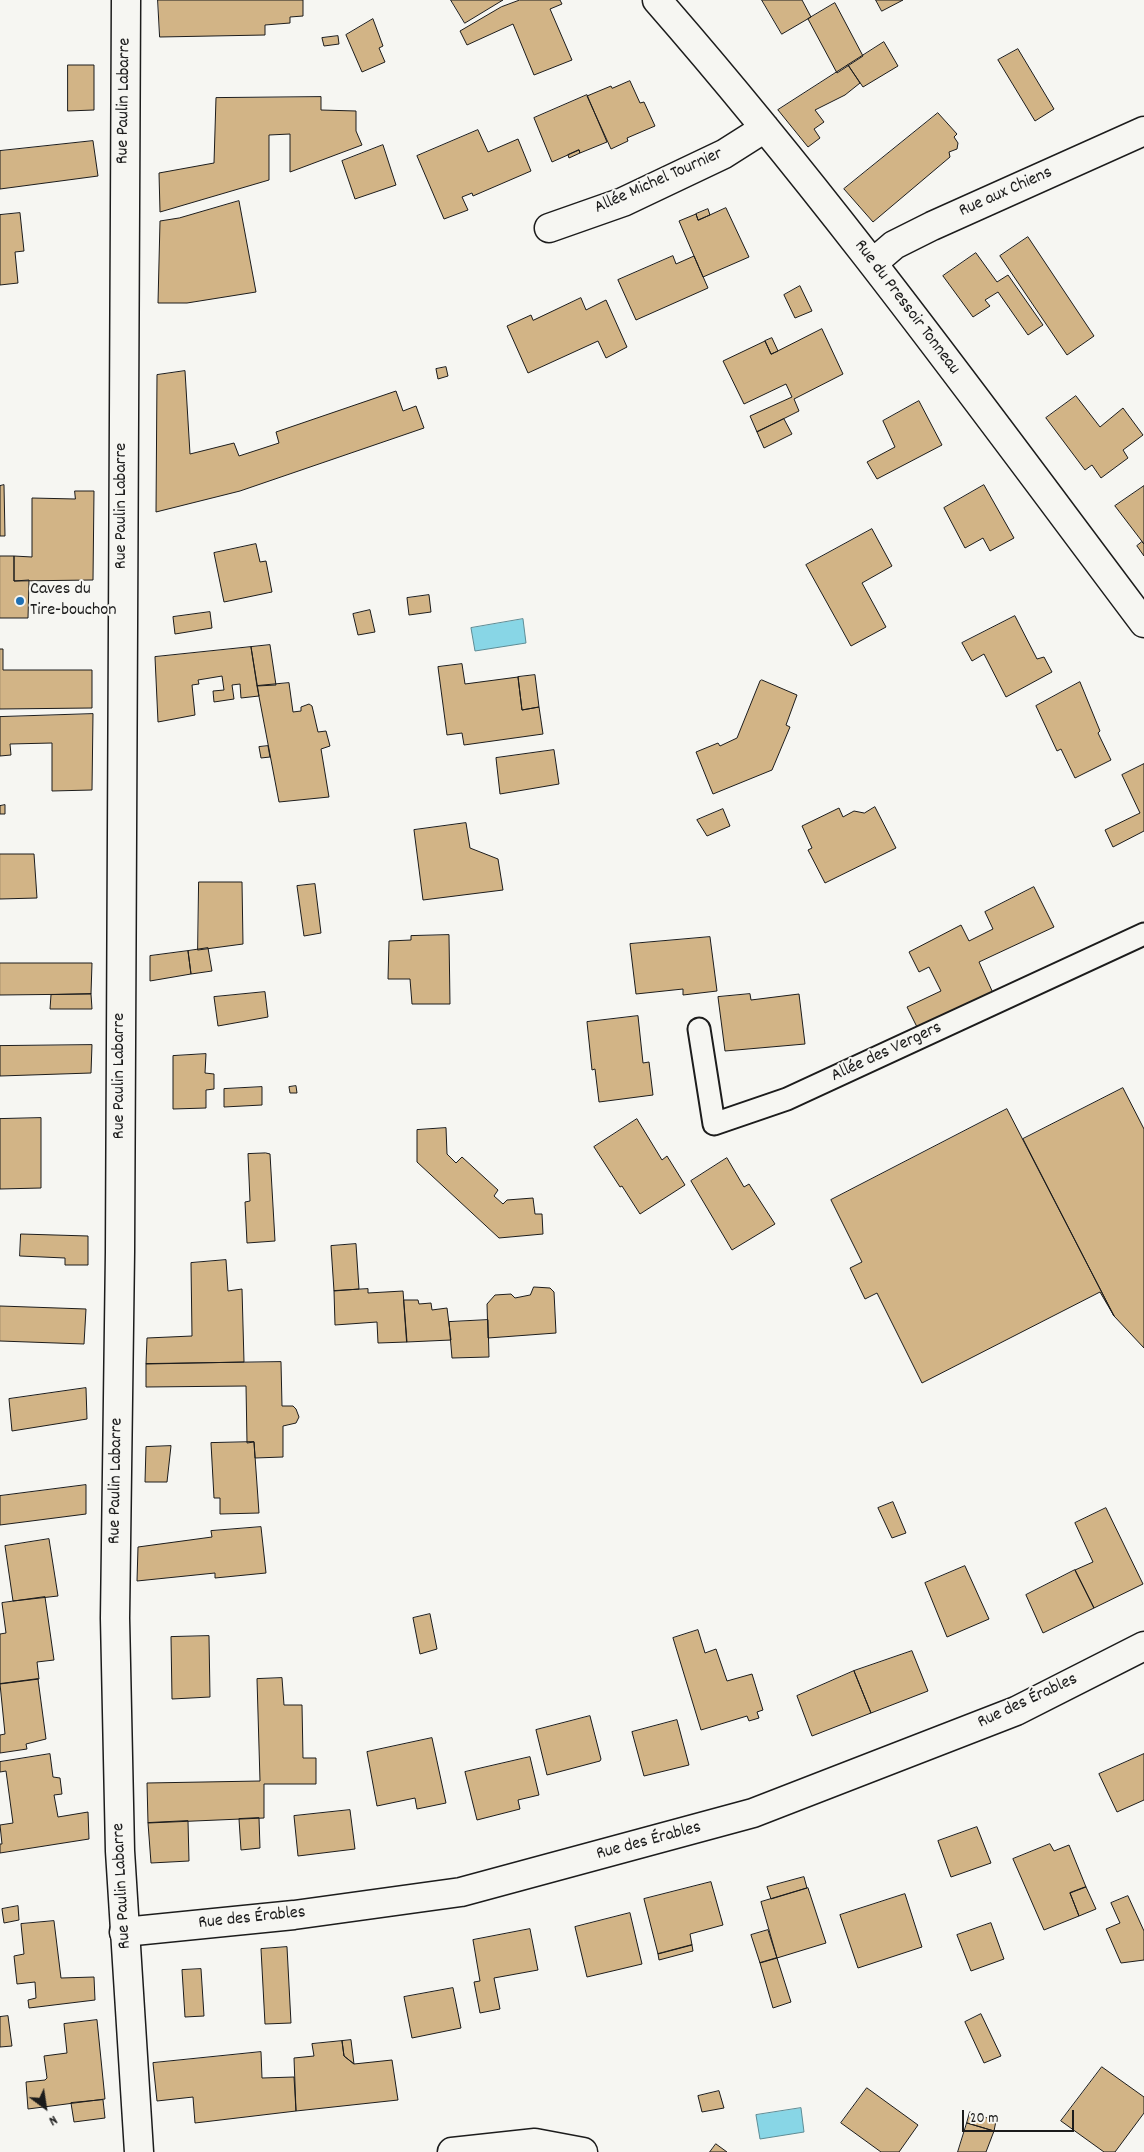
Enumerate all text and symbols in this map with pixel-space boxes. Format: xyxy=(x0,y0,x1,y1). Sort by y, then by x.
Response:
street label: Rue Paulin Labarre xyxy=(113,38,137,164)
street label: Allée Michel Tournier xyxy=(592,144,726,220)
street label: Rue aux Chiens xyxy=(956,163,1056,223)
street label: Rue du Pressoir Tonneau xyxy=(848,236,964,380)
street label: Rue Paulin Labarre xyxy=(112,443,134,569)
place label: Caves du Tire-bouchon xyxy=(30,580,117,622)
marker: Caves du Tire-bouchon xyxy=(14,595,26,607)
street label: Rue Paulin Labarre xyxy=(110,1013,132,1139)
street label: Allée des Vergers xyxy=(828,1018,946,1088)
street label: Rue Paulin Labarre xyxy=(105,1418,129,1544)
street label: Rue des Érables xyxy=(975,1669,1081,1735)
street label: Rue des Érables xyxy=(594,1818,704,1866)
street label: Rue Paulin Labarre xyxy=(109,1822,137,1950)
street label: Rue des Érables xyxy=(197,1903,307,1935)
north arrow xyxy=(20,2082,70,2132)
scale bar xyxy=(964,2100,1076,2132)
text: 20 m xyxy=(970,2108,998,2130)
text: N xyxy=(45,2109,61,2130)

